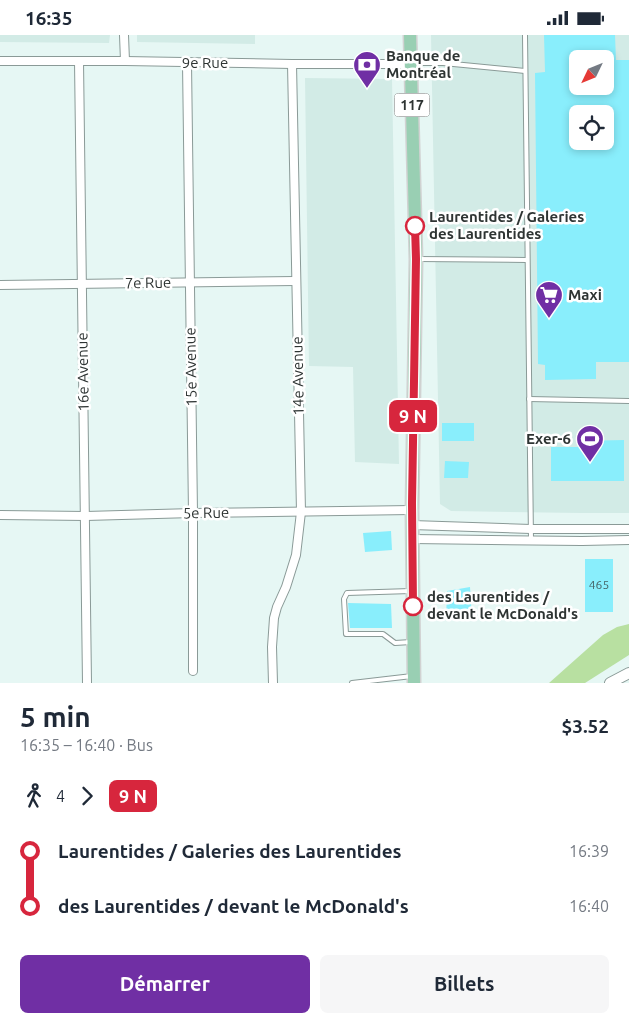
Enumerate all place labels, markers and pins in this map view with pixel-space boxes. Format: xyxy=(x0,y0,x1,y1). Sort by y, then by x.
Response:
place label: Banque de Montréal xyxy=(386,47,460,81)
bank icon: Banque de Montréal xyxy=(352,50,382,89)
place label: Laurentides / Galeries des Laurentides xyxy=(429,208,584,242)
marker: Laurentides / Galeries des Laurentides xyxy=(405,216,425,236)
supermarket icon: Maxi xyxy=(534,280,564,319)
place label: Maxi xyxy=(568,286,602,303)
sports icon: Exer-6 xyxy=(575,424,605,463)
place label: Exer-6 xyxy=(526,430,571,447)
place label: des Laurentides / devant le McDonald's xyxy=(427,588,578,622)
marker: des Laurentides / devant le McDonald's xyxy=(403,596,423,616)

